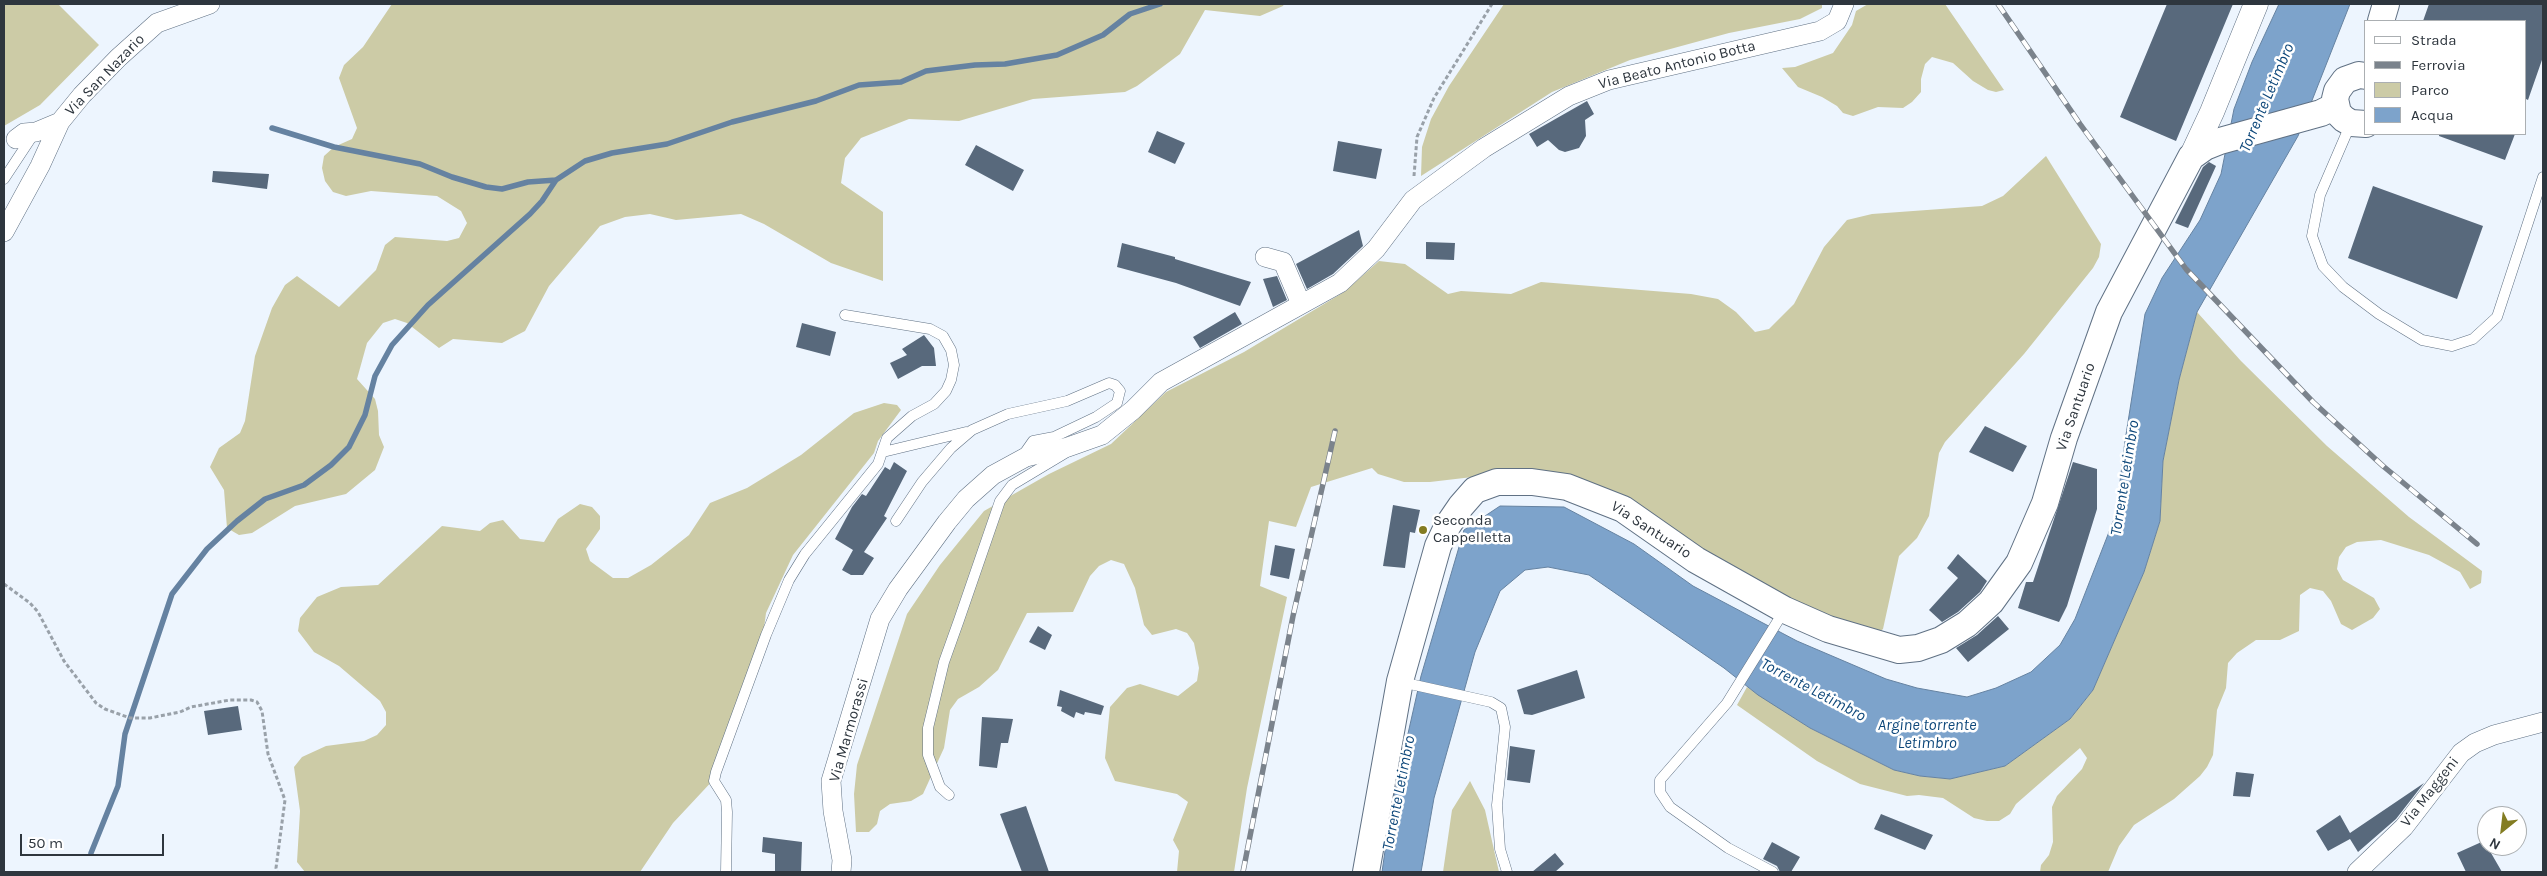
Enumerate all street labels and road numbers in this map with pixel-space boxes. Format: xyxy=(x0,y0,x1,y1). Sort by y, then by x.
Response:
street label: Via San Nazario xyxy=(61,30,149,120)
street label: Via Beato Antonio Botta xyxy=(1597,37,1757,93)
street label: Via Santuario xyxy=(2052,360,2100,454)
street label: Via Santuario xyxy=(1607,497,1695,563)
street label: Via Marmorassi xyxy=(826,676,872,784)
street label: Via Maggeni xyxy=(2397,753,2463,831)

